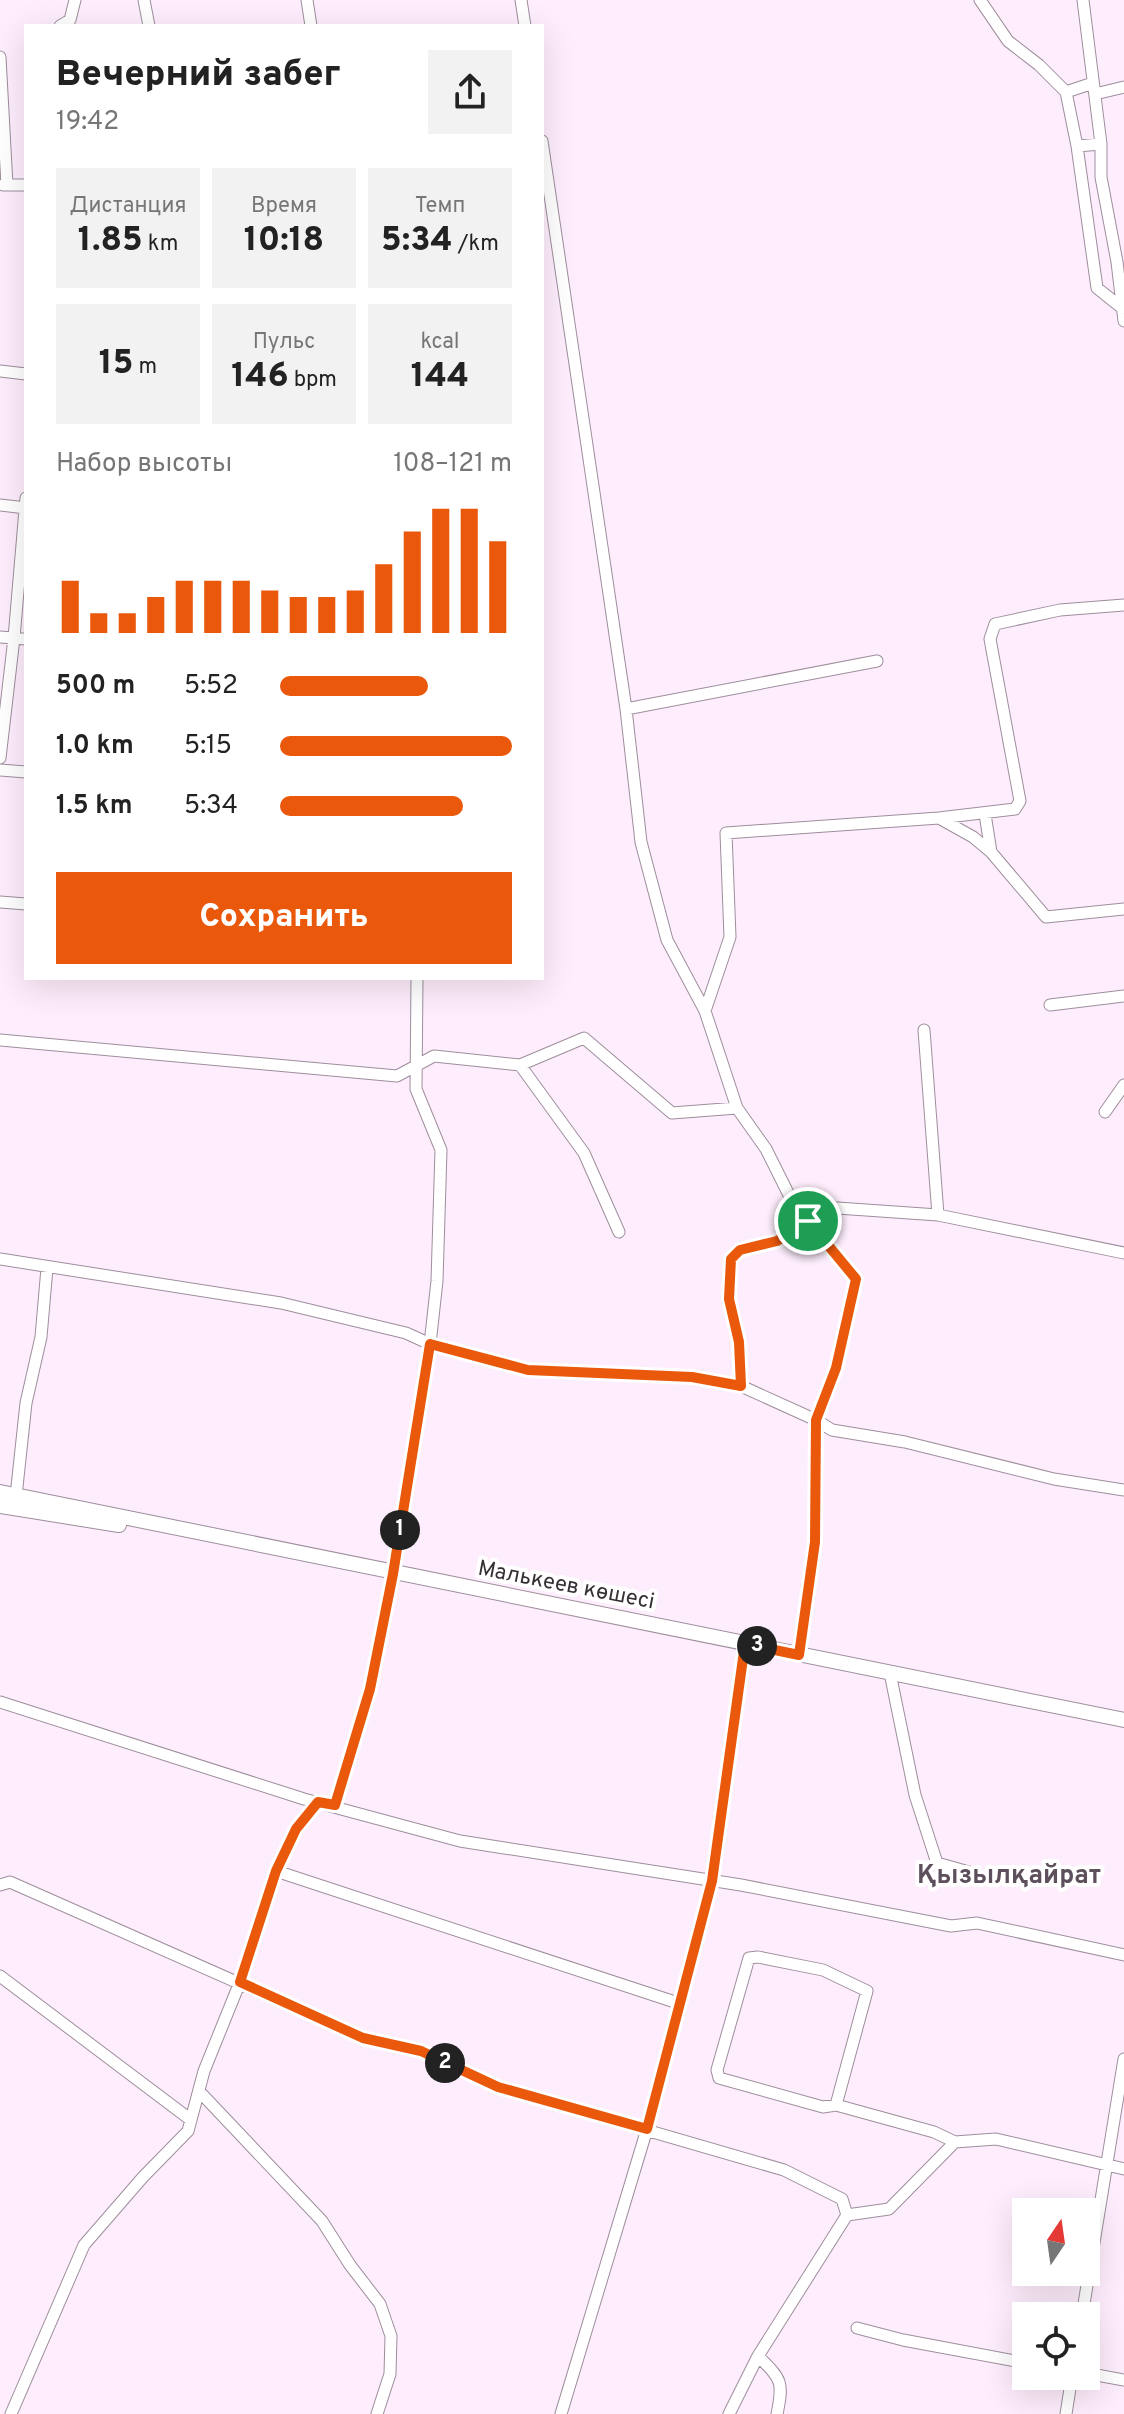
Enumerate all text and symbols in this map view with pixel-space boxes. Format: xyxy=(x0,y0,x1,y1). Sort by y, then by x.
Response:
button: share xyxy=(428,50,512,134)
text: Вечерний забег xyxy=(56,53,340,99)
text: 19:42 xyxy=(56,106,119,139)
text: Дистанция xyxy=(69,193,187,220)
text: Время xyxy=(251,193,317,220)
text: Темп xyxy=(415,193,465,220)
text: 1.85 xyxy=(78,220,143,263)
text: 10:18 xyxy=(244,220,324,263)
text: 5:34 xyxy=(381,220,453,263)
text: km xyxy=(143,231,178,258)
text: /km xyxy=(453,231,499,258)
text: Пульс xyxy=(253,329,315,356)
text: kcal xyxy=(420,329,460,356)
text: 15 xyxy=(99,343,133,386)
text: m xyxy=(133,354,157,381)
text: 146 xyxy=(231,356,288,399)
text: 144 xyxy=(411,356,469,399)
text: bpm xyxy=(288,367,337,394)
text: Набор высоты xyxy=(56,448,232,481)
text: 108–121 m xyxy=(393,448,512,481)
text: 500 m xyxy=(56,670,135,703)
text: 5:52 xyxy=(184,670,238,703)
text: 1.0 km xyxy=(56,730,134,763)
text: 5:15 xyxy=(184,730,232,763)
text: 1.5 km xyxy=(56,790,133,823)
text: 5:34 xyxy=(184,790,238,823)
button: Сохранить xyxy=(56,872,512,964)
pin xyxy=(774,1187,842,1255)
icon: arrive xyxy=(786,1199,830,1243)
pin: 1 xyxy=(380,1510,420,1550)
text: 1 xyxy=(396,1516,404,1543)
street label: Малькеев көшесі xyxy=(475,1556,657,1616)
pin: 3 xyxy=(737,1626,777,1666)
text: 3 xyxy=(750,1632,764,1659)
district label: Қызылқайрат xyxy=(917,1860,1101,1893)
pin: 2 xyxy=(425,2043,465,2083)
text: 2 xyxy=(438,2049,452,2076)
north arrow xyxy=(1012,2198,1100,2286)
map controls xyxy=(1012,2198,1100,2390)
button: locate xyxy=(1012,2302,1100,2390)

